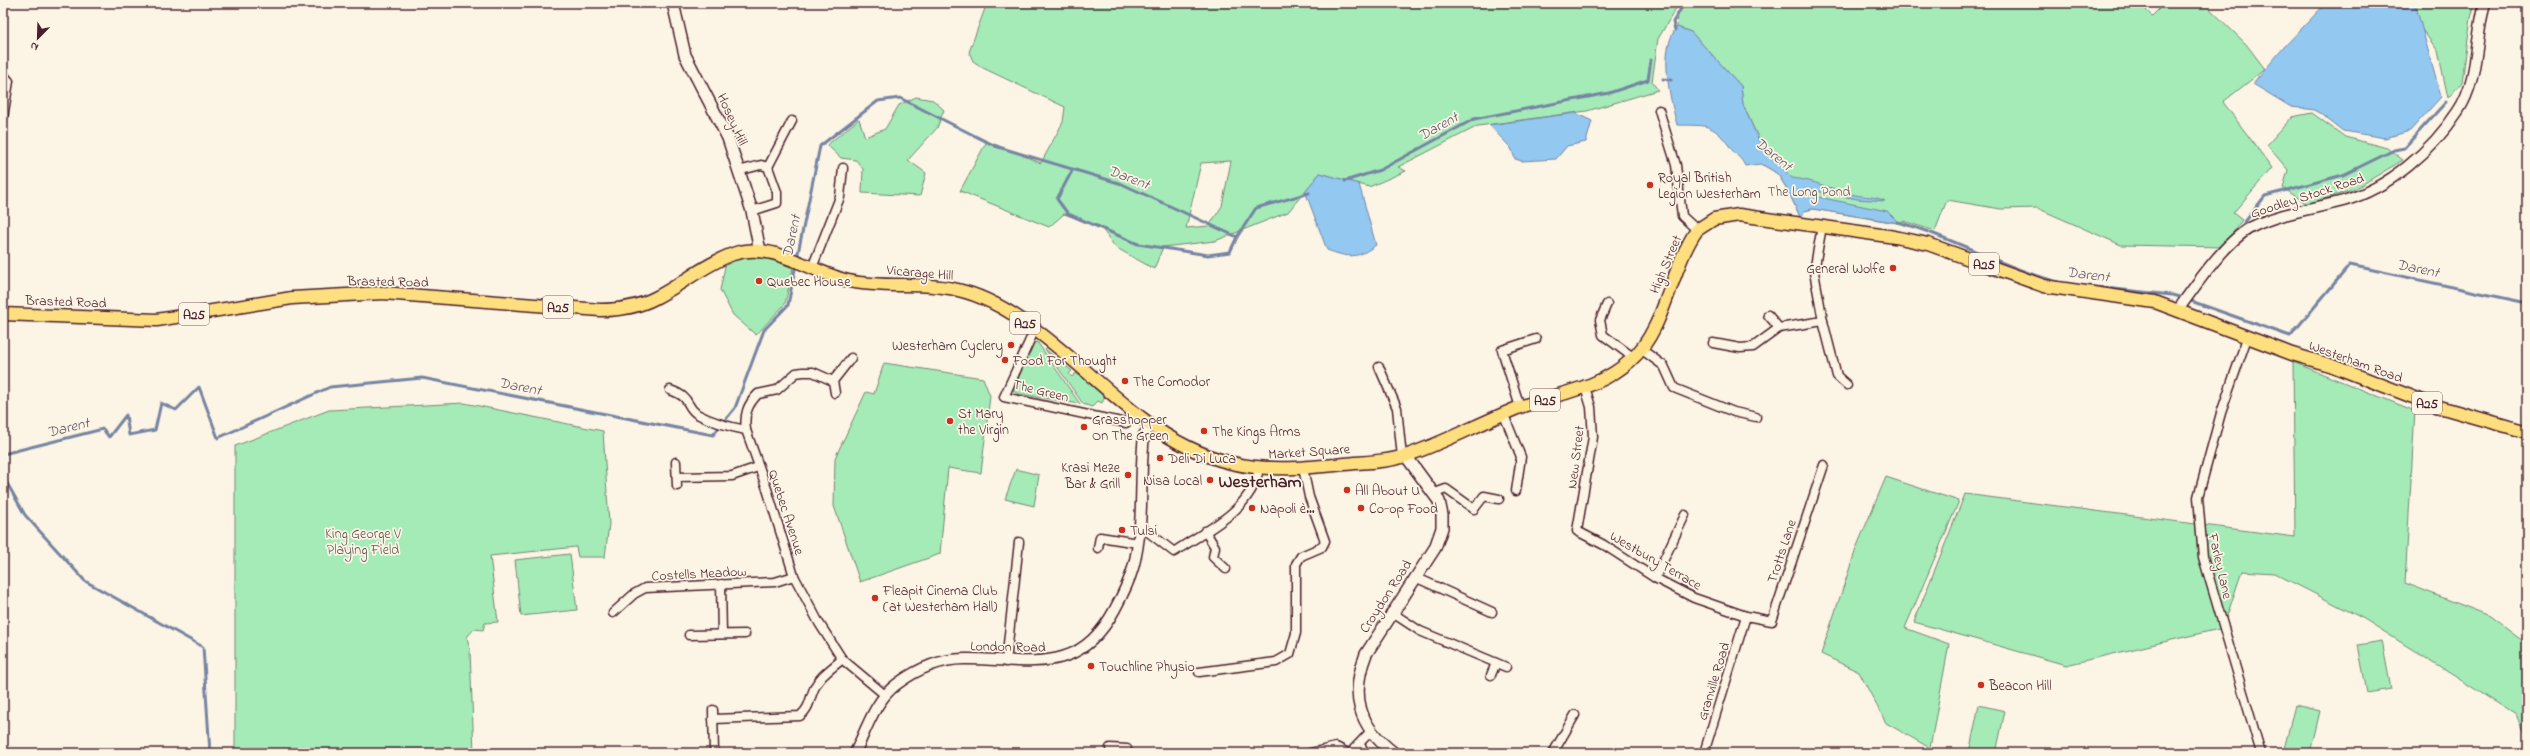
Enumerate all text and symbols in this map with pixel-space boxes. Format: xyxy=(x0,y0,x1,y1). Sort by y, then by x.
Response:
north arrow xyxy=(18,18,58,58)
text: N xyxy=(28,37,41,55)
street label: Hosey Hill xyxy=(710,90,753,150)
water label: Darent xyxy=(1414,106,1464,147)
water label: Darent xyxy=(1750,133,1798,178)
water label: Darent xyxy=(1105,160,1154,197)
place label: Royal British Legion Westerham xyxy=(1658,168,1761,206)
street label: Goodley Stock Road xyxy=(2248,168,2367,226)
marker: Royal British Legion Westerham xyxy=(1645,180,1655,190)
park label: The Long Pond xyxy=(1768,182,1851,204)
water label: Darent xyxy=(777,211,808,259)
street label: High Street xyxy=(1645,232,1689,298)
road number: A25 xyxy=(1969,253,1999,275)
water label: Darent xyxy=(2395,254,2443,285)
place label: General Wolfe xyxy=(1806,259,1886,280)
street label: Vicarage Hill xyxy=(885,260,954,288)
water label: Darent xyxy=(2065,261,2112,289)
marker: General Wolfe xyxy=(1888,263,1898,273)
street label: Brasted Road xyxy=(346,271,429,294)
place label: Quebec House xyxy=(767,272,851,293)
marker: Quebec House xyxy=(754,276,764,286)
street label: Brasted Road xyxy=(24,291,107,314)
road number: A25 xyxy=(543,296,573,318)
road number: A25 xyxy=(179,303,209,325)
road number: A25 xyxy=(1010,312,1040,334)
place label: Westerham Cyclery xyxy=(892,336,1003,358)
street label: Westerham Road xyxy=(2306,336,2406,389)
marker: Westerham Cyclery xyxy=(1006,340,1016,350)
place label: Food For Thought xyxy=(1012,351,1117,373)
marker: Food For Thought xyxy=(1000,355,1010,365)
water label: Darent xyxy=(497,372,545,402)
place label: The Comodor xyxy=(1133,372,1211,393)
street label: The Green xyxy=(1010,374,1071,409)
marker: The Comodor xyxy=(1120,376,1130,386)
road number: A25 xyxy=(1530,389,1560,411)
road number: A25 xyxy=(2412,392,2442,414)
place label: St Mary the Virgin xyxy=(958,404,1009,442)
place label: Grasshopper On The Green xyxy=(1092,410,1169,447)
water label: Darent xyxy=(45,412,94,444)
marker: St Mary the Virgin xyxy=(945,416,955,426)
marker: Grasshopper On The Green xyxy=(1079,422,1089,432)
place label: The Kings Arms xyxy=(1212,422,1301,444)
street label: New Street xyxy=(1562,424,1591,490)
marker: The Kings Arms xyxy=(1199,426,1209,436)
street label: Market Square xyxy=(1267,439,1351,466)
place label: Deli Di Luca xyxy=(1167,449,1236,470)
marker: Deli Di Luca xyxy=(1155,453,1165,463)
place label: Krasi Meze Bar & Grill xyxy=(1061,458,1121,495)
street label: Quebec Avenue xyxy=(762,467,809,558)
marker: Krasi Meze Bar & Grill xyxy=(1123,470,1133,480)
district label: Westerham xyxy=(1218,470,1302,496)
place label: Nisa Local xyxy=(1143,471,1202,492)
marker: Nisa Local xyxy=(1205,475,1215,485)
place label: All About U xyxy=(1355,481,1420,502)
marker: All About U xyxy=(1342,485,1352,495)
place label: Napoli è... xyxy=(1260,499,1315,520)
place label: Co-op Food xyxy=(1369,499,1438,520)
marker: Napoli è... xyxy=(1247,503,1257,513)
marker: Co-op Food xyxy=(1356,503,1366,513)
street label: Trotts Lane xyxy=(1762,516,1803,586)
place label: Tulsi xyxy=(1130,521,1157,542)
park label: King George V Playing Field xyxy=(325,524,401,562)
marker: Tulsi xyxy=(1117,525,1127,535)
street label: Westbury Terrace xyxy=(1605,526,1706,597)
street label: Farley Lane xyxy=(2201,530,2237,602)
street label: Croydon Road xyxy=(1355,556,1419,638)
street label: Costells Meadow xyxy=(651,562,747,587)
place label: Fleapit Cinema Club (at Westerham Hall) xyxy=(882,581,998,618)
marker: Fleapit Cinema Club (at Westerham Hall) xyxy=(870,593,880,603)
street label: London Road xyxy=(970,636,1046,659)
street label: Granville Road xyxy=(1693,640,1736,723)
place label: Touchline Physio xyxy=(1099,657,1195,679)
marker: Touchline Physio xyxy=(1086,661,1096,671)
place label: Beacon Hill xyxy=(1988,676,2052,697)
marker: Beacon Hill xyxy=(1976,680,1986,690)

